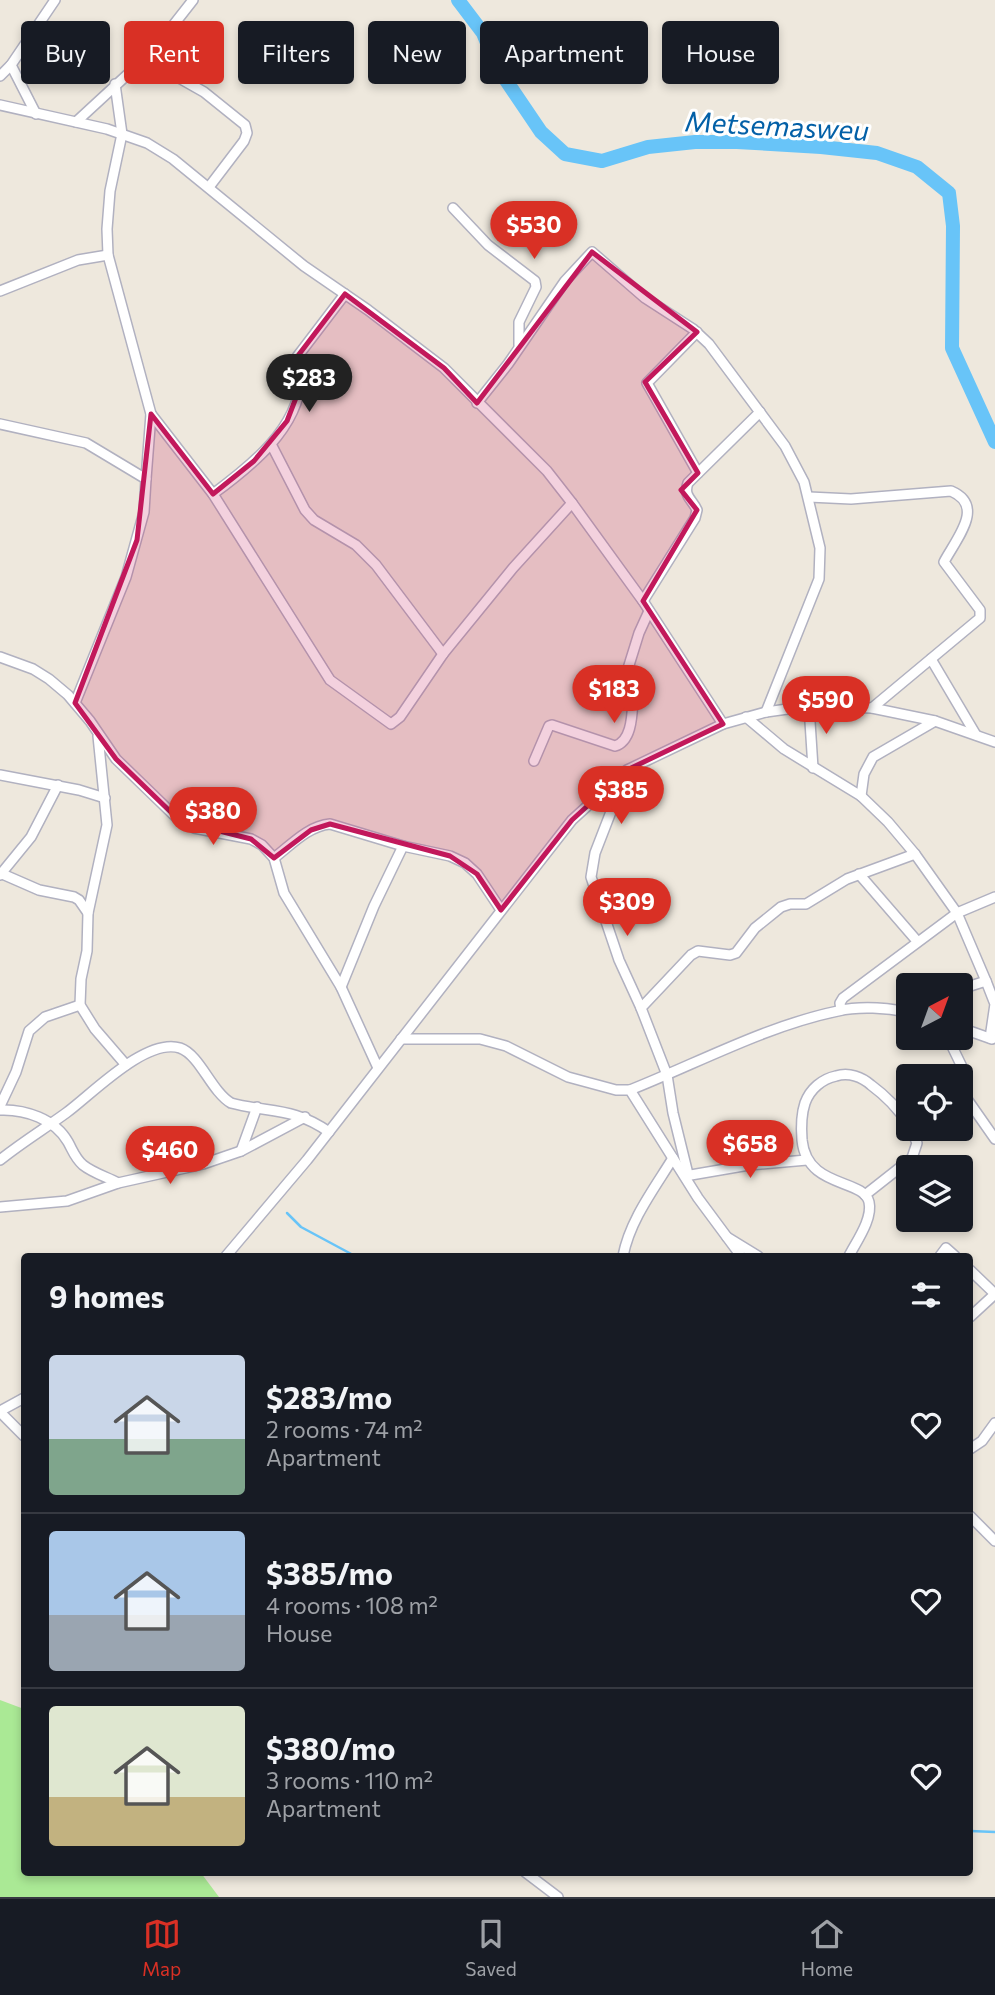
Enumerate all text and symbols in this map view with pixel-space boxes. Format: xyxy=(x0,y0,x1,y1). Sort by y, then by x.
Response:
chip: Buy xyxy=(21,21,110,84)
chip: Rent xyxy=(124,21,224,84)
chip: Filters xyxy=(238,21,354,84)
chip: New xyxy=(368,21,466,84)
chip: Apartment xyxy=(480,21,648,84)
chip: House xyxy=(662,21,779,84)
water label: Metsemasweu xyxy=(684,103,870,147)
pin: $530 xyxy=(493,202,575,261)
text: $530 xyxy=(506,210,562,238)
pin: $283 xyxy=(268,354,350,414)
text: $283 xyxy=(282,363,336,391)
pin: $183 xyxy=(573,666,655,725)
text: $183 xyxy=(588,674,640,702)
pin: $590 xyxy=(785,676,867,736)
text: $590 xyxy=(798,685,854,713)
pin: $385 xyxy=(580,766,662,826)
text: $385 xyxy=(594,775,648,803)
pin: $380 xyxy=(172,788,254,847)
text: $380 xyxy=(185,796,241,824)
pin: $309 xyxy=(586,878,668,938)
text: $309 xyxy=(599,887,655,915)
north arrow xyxy=(896,973,973,1050)
map controls xyxy=(896,973,973,1232)
button: locate xyxy=(896,1064,973,1141)
pin: $658 xyxy=(709,1120,791,1180)
pin: $460 xyxy=(129,1126,211,1186)
text: $658 xyxy=(722,1129,778,1157)
text: $460 xyxy=(142,1135,198,1163)
button: layers xyxy=(896,1155,973,1232)
icon: filters xyxy=(907,1276,945,1314)
text: 9 homes xyxy=(49,1277,164,1314)
text: $283/mo xyxy=(266,1378,392,1415)
icon: home xyxy=(105,1383,189,1467)
icon: heart xyxy=(907,1406,945,1444)
text: 2 rooms · 74 m² xyxy=(266,1415,422,1443)
text: Apartment xyxy=(266,1443,381,1471)
text: $385/mo xyxy=(266,1554,393,1591)
icon: home xyxy=(105,1559,189,1643)
icon: heart xyxy=(907,1582,945,1620)
text: 4 rooms · 108 m² xyxy=(266,1591,438,1619)
text: House xyxy=(266,1619,332,1647)
text: $380/mo xyxy=(266,1729,395,1766)
icon: home xyxy=(105,1734,189,1818)
icon: heart xyxy=(907,1757,945,1795)
text: 3 rooms · 110 m² xyxy=(266,1766,433,1794)
text: Apartment xyxy=(266,1794,381,1822)
tab: Map xyxy=(142,1915,181,1980)
tab: Saved xyxy=(465,1915,517,1980)
tab: Home xyxy=(801,1915,853,1980)

